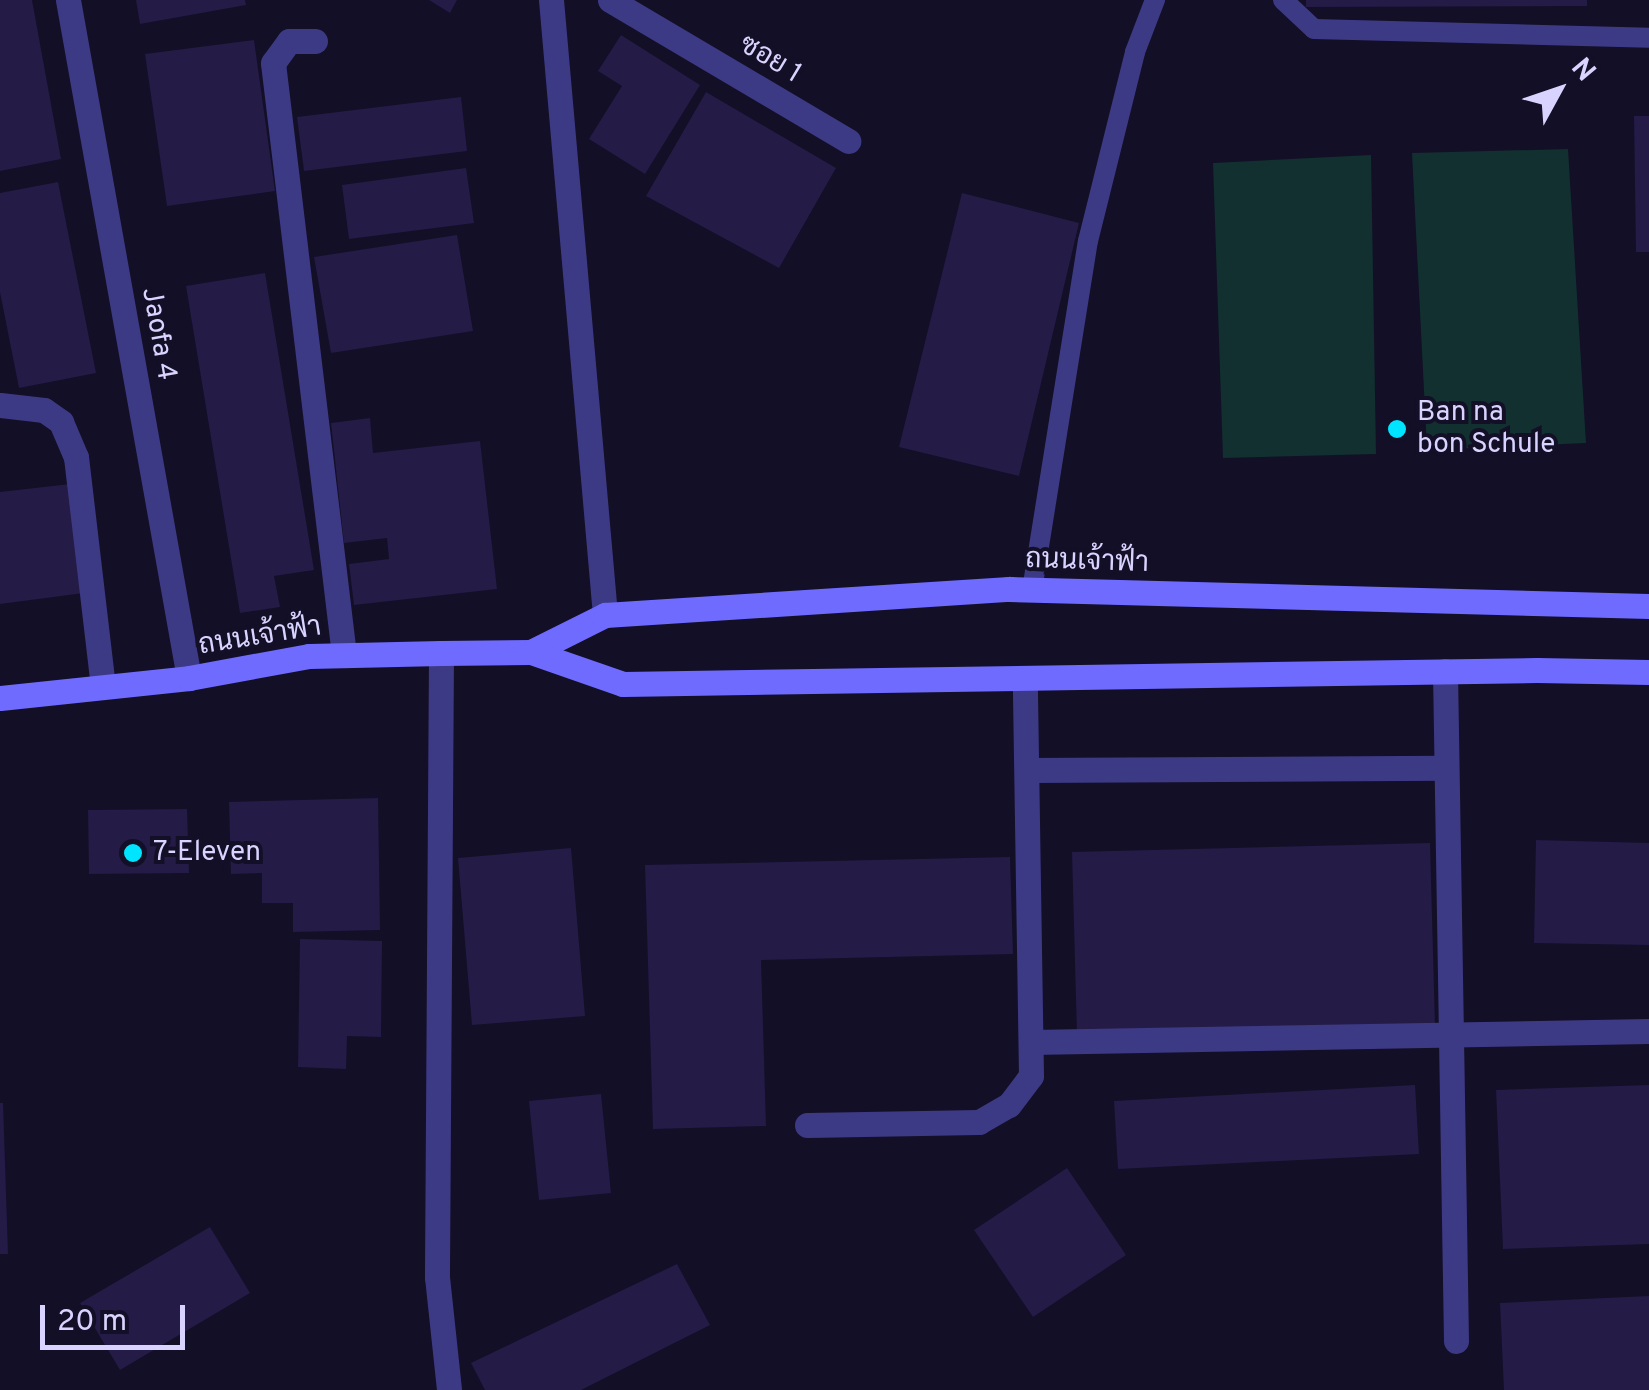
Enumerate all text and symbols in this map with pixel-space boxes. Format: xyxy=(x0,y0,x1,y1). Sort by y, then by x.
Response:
street label: ซอย 1 xyxy=(733,28,807,92)
north arrow xyxy=(1509,40,1609,140)
text: N xyxy=(1562,51,1602,90)
street label: Jaofa 4 xyxy=(133,285,183,383)
place label: Ban na bon Schule xyxy=(1417,396,1555,462)
marker: Ban na bon Schule xyxy=(1386,418,1408,440)
street label: ถนนเจ้าฟ้า xyxy=(1025,543,1149,581)
street label: ถนนเจ้าฟ้า xyxy=(196,611,324,663)
place label: 7-Eleven xyxy=(153,836,261,870)
marker: 7-Eleven xyxy=(122,842,144,864)
scale bar xyxy=(45,1285,190,1347)
text: 20 m xyxy=(57,1304,127,1341)

